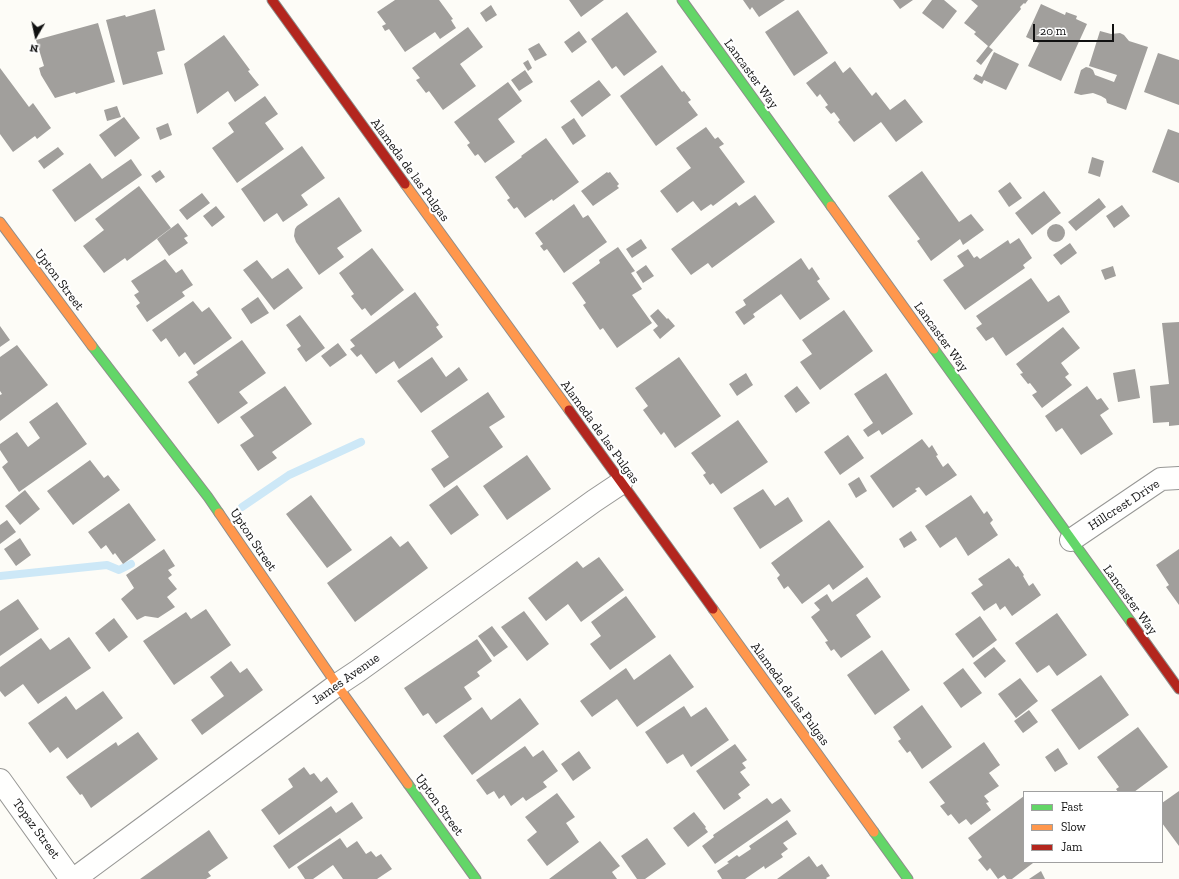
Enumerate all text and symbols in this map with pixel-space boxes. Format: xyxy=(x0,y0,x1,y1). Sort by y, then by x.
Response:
north arrow xyxy=(16,16,56,56)
scale bar xyxy=(1035,16,1116,42)
text: 20 m xyxy=(1040,24,1066,38)
street label: Lancaster Way xyxy=(720,36,782,112)
text: N xyxy=(29,41,39,55)
street label: Alameda de las Pulgas xyxy=(367,115,453,225)
street label: Upton Street xyxy=(31,246,87,314)
street label: Lancaster Way xyxy=(910,299,972,375)
street label: Alameda de las Pulgas xyxy=(557,377,643,487)
street label: Hillcrest Drive xyxy=(1085,476,1163,534)
street label: Upton Street xyxy=(226,506,280,574)
street label: Lancaster Way xyxy=(1099,562,1161,638)
street label: Alameda de las Pulgas xyxy=(747,639,833,749)
street label: James Avenue xyxy=(309,650,383,708)
street label: Upton Street xyxy=(411,771,467,839)
legend xyxy=(1023,791,1163,863)
street label: Topaz Street xyxy=(9,796,63,862)
text: Fast xyxy=(1061,800,1083,814)
text: Slow xyxy=(1061,820,1086,834)
text: Jam xyxy=(1061,840,1082,854)

